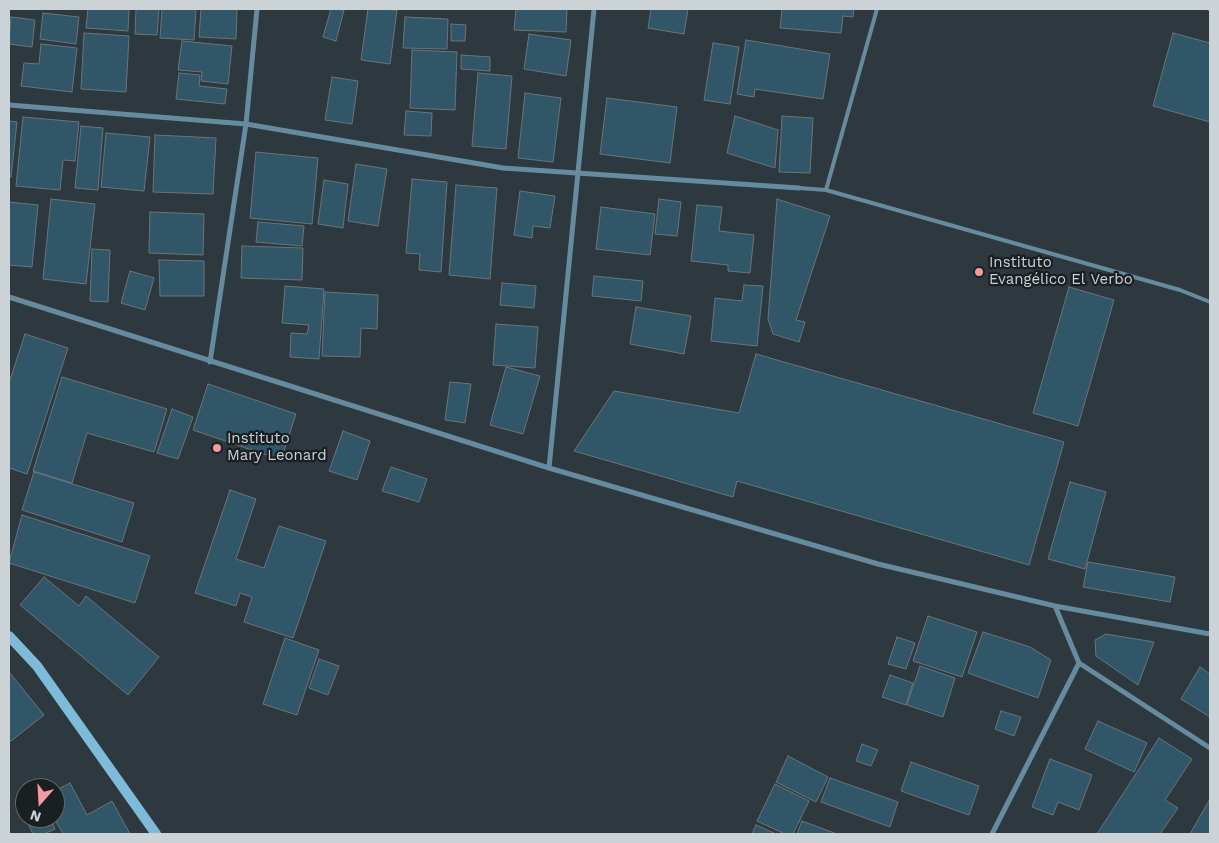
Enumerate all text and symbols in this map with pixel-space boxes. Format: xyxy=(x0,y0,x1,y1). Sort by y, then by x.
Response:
place label: Instituto Evangélico El Verbo xyxy=(989,254,1133,289)
marker: Instituto Evangélico El Verbo xyxy=(973,266,985,278)
place label: Instituto Mary Leonard xyxy=(227,430,327,465)
marker: Instituto Mary Leonard xyxy=(211,442,223,454)
north arrow xyxy=(15,778,65,828)
text: N xyxy=(28,807,43,825)

